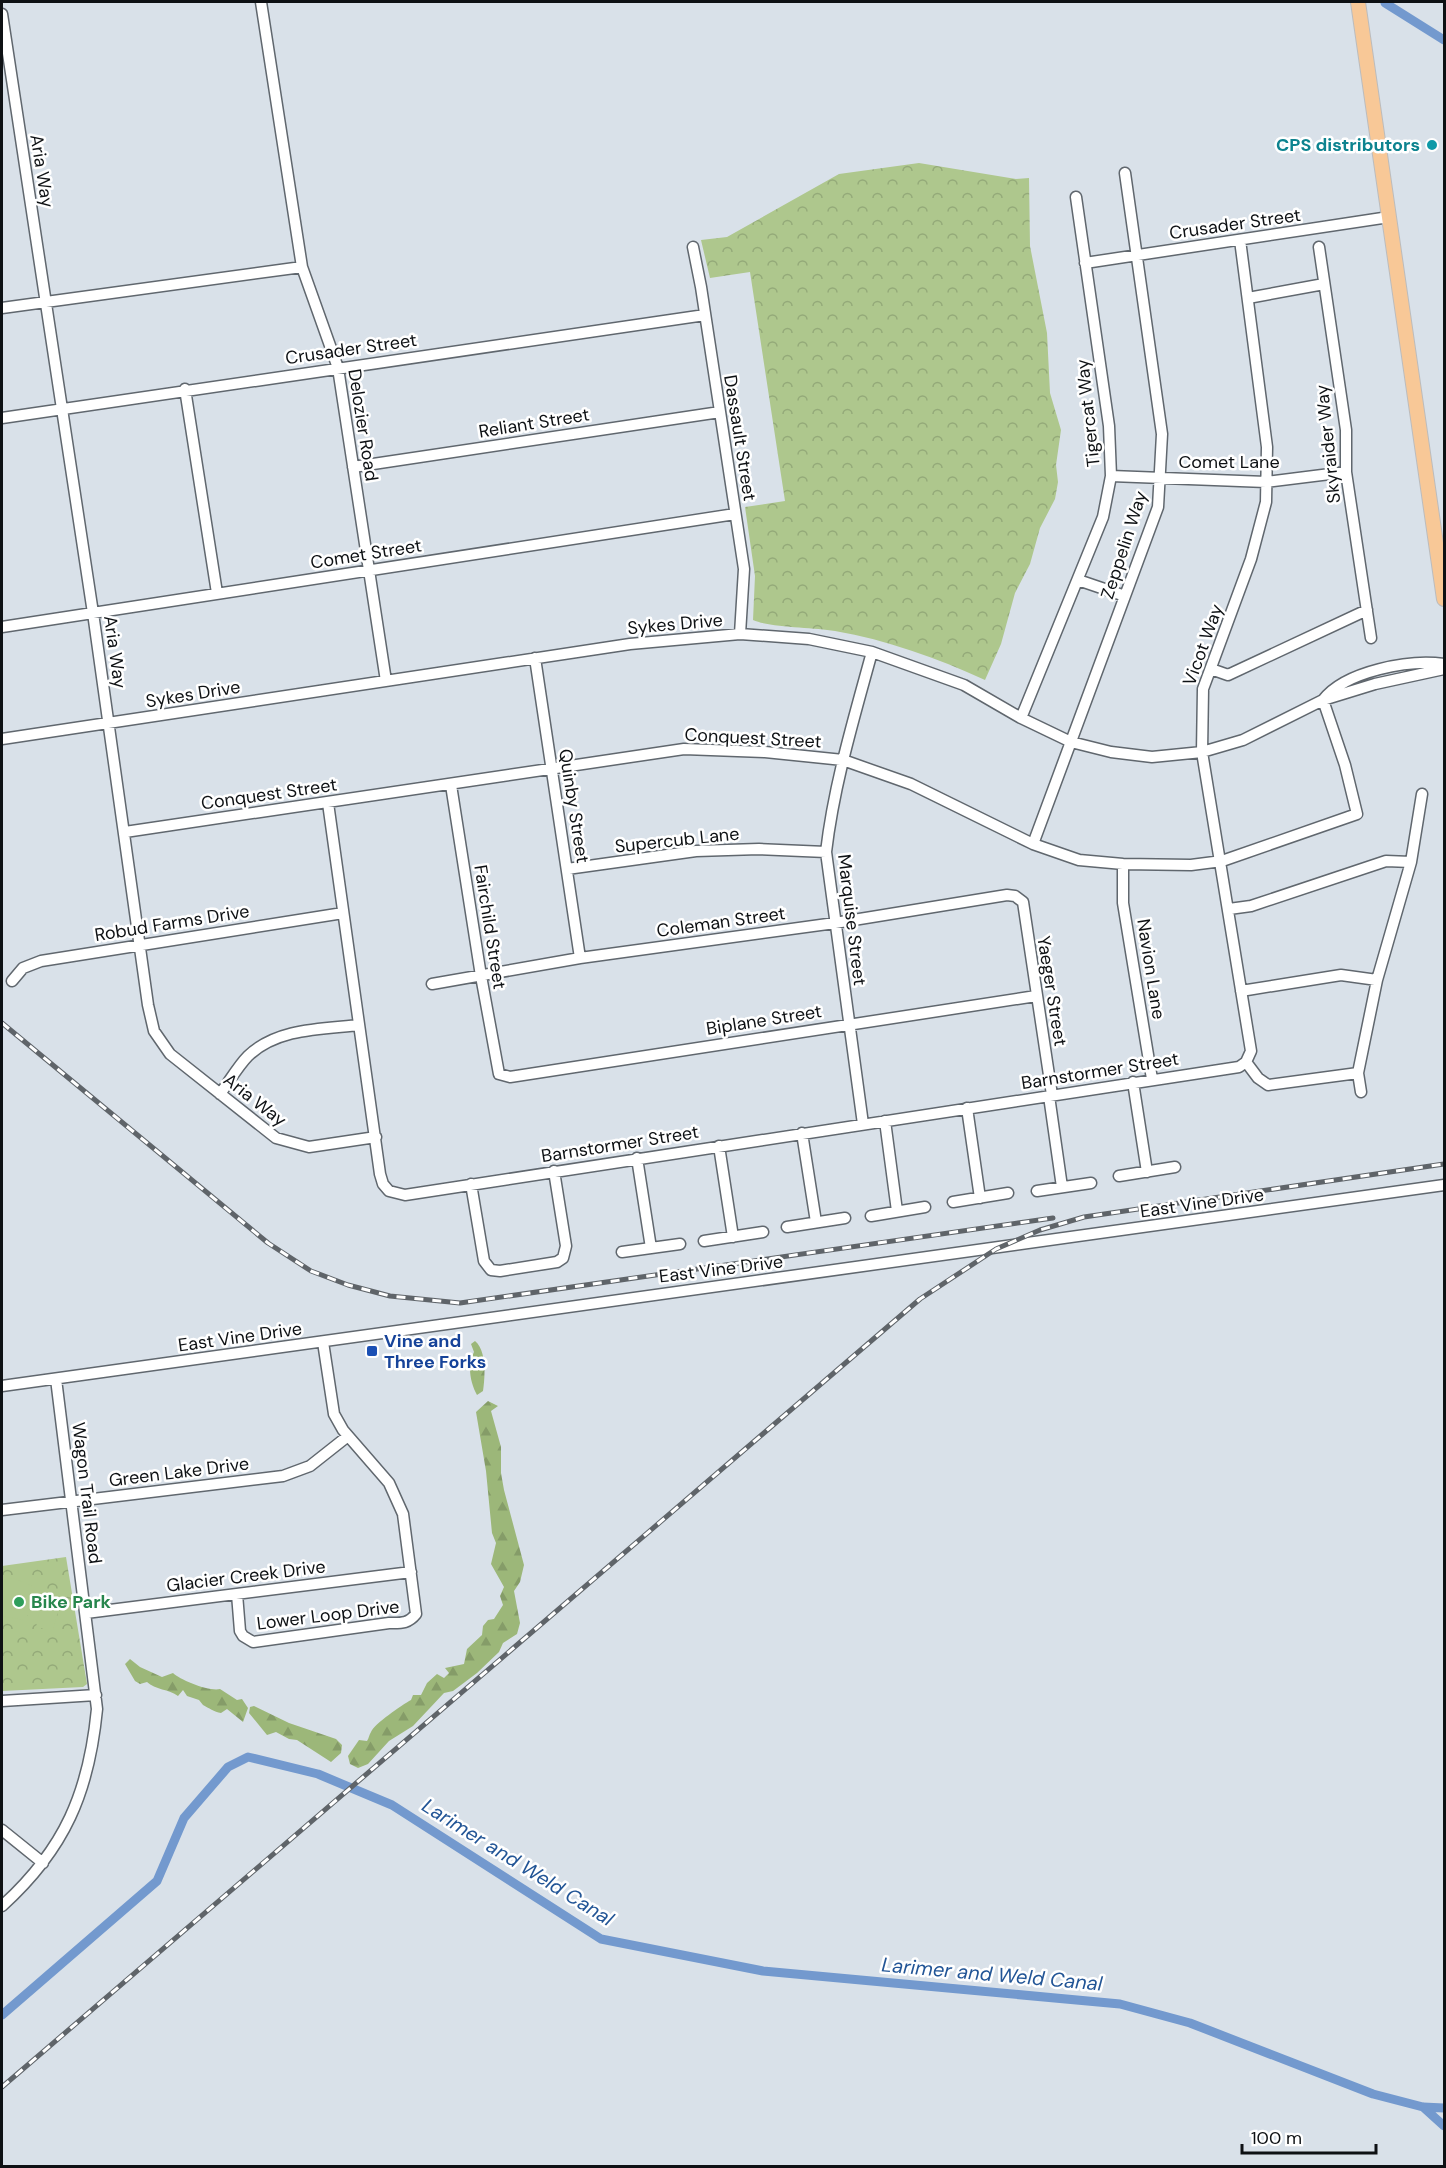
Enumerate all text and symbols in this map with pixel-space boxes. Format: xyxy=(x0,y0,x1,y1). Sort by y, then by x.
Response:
street label: Aria Way xyxy=(24,133,60,209)
place label: CPS distributors xyxy=(1276,133,1420,157)
marker: CPS distributors xyxy=(1425,138,1439,152)
street label: Crusader Street xyxy=(1168,203,1302,245)
street label: Crusader Street xyxy=(284,328,418,370)
street label: Tigercat Way xyxy=(1070,358,1106,468)
street label: Delozier Road xyxy=(342,367,384,483)
street label: Dassault Street xyxy=(718,373,762,503)
street label: Skyraider Way xyxy=(1310,383,1346,505)
street label: Reliant Street xyxy=(477,402,591,444)
street label: Comet Lane xyxy=(1178,450,1280,474)
street label: Zeppelin Way xyxy=(1095,488,1153,602)
street label: Comet Street xyxy=(309,533,423,575)
street label: Vicot Way xyxy=(1177,601,1229,689)
street label: Sykes Drive xyxy=(626,608,724,640)
street label: Aria Way xyxy=(98,614,132,690)
street label: Sykes Drive xyxy=(144,675,242,713)
street label: Conquest Street xyxy=(684,722,822,754)
street label: Quinby Street xyxy=(553,747,595,865)
street label: Conquest Street xyxy=(199,773,339,815)
street label: Supercub Lane xyxy=(614,822,740,858)
street label: Marquise Street xyxy=(832,853,872,987)
street label: Fairchild Street xyxy=(468,863,512,991)
street label: Robud Farms Drive xyxy=(93,899,251,947)
street label: Coleman Street xyxy=(655,901,787,943)
street label: Navion Lane xyxy=(1131,917,1171,1021)
street label: Yaeger Street xyxy=(1031,934,1073,1048)
street label: Biplane Street xyxy=(705,999,823,1041)
street label: Barnstormer Street xyxy=(1020,1047,1180,1095)
street label: Aria Way xyxy=(219,1068,291,1132)
street label: Barnstormer Street xyxy=(540,1120,700,1168)
street label: East Vine Drive xyxy=(1139,1182,1265,1224)
street label: East Vine Drive xyxy=(658,1249,784,1289)
street label: East Vine Drive xyxy=(177,1316,303,1358)
place label: Vine and Three Forks xyxy=(384,1329,486,1374)
marker: Vine and Three Forks xyxy=(365,1344,379,1358)
street label: Wagon Trail Road xyxy=(66,1421,108,1565)
street label: Green Lake Drive xyxy=(108,1452,250,1492)
street label: Glacier Creek Drive xyxy=(165,1554,327,1598)
place label: Bike Park xyxy=(31,1590,112,1614)
street label: Lower Loop Drive xyxy=(255,1594,401,1636)
marker: Bike Park xyxy=(12,1595,26,1609)
water label: Larimer and Weld Canal xyxy=(417,1792,619,1932)
water label: Larimer and Weld Canal xyxy=(881,1951,1104,1997)
scale bar xyxy=(1242,2117,1376,2155)
text: 100 m xyxy=(1251,2126,1302,2150)

